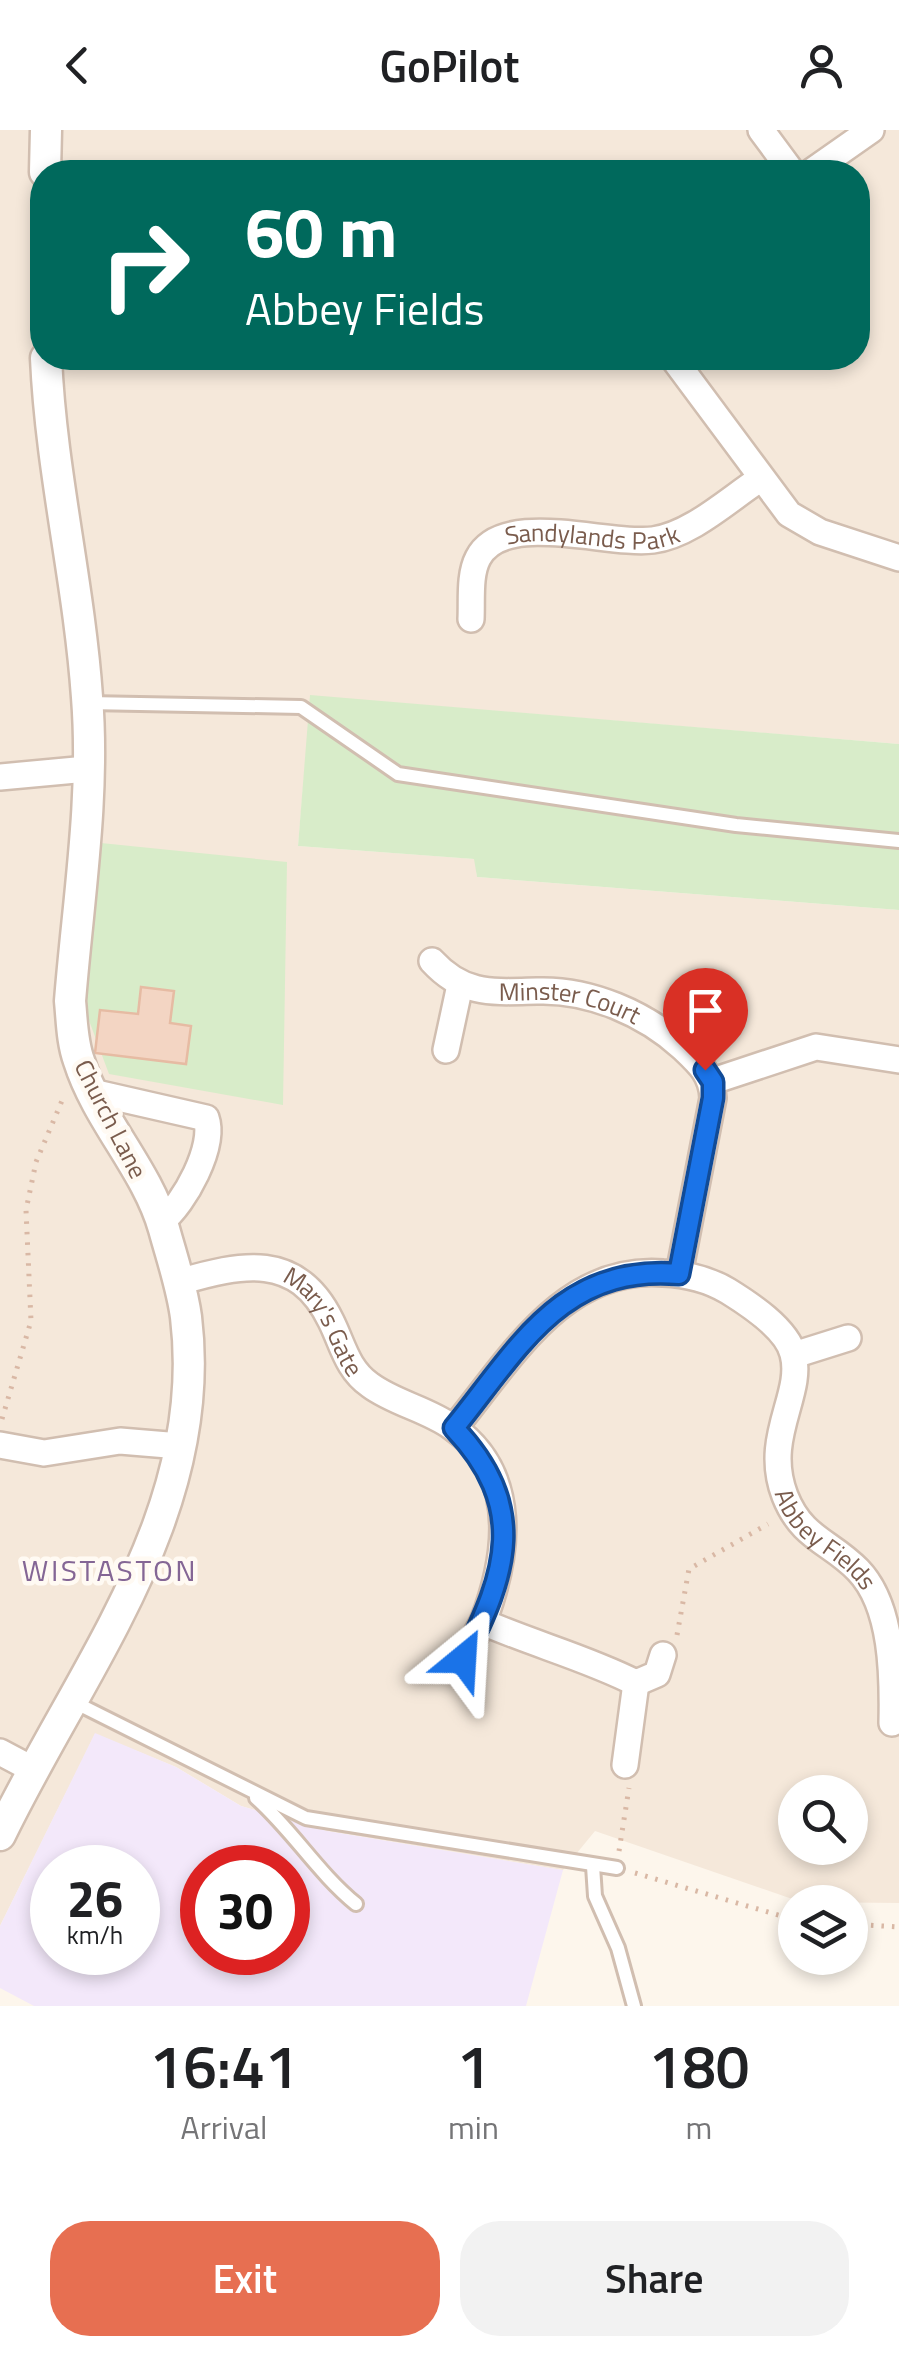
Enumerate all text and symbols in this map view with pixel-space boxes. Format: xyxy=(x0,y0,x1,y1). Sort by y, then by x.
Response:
text: GoPilot xyxy=(380,31,519,99)
icon: back xyxy=(50,38,105,93)
icon: person xyxy=(794,38,849,93)
text: 60 m xyxy=(245,178,398,284)
icon: right xyxy=(80,200,210,330)
text: Abbey Fields xyxy=(245,274,485,342)
street label: Sandylands Park xyxy=(501,513,685,560)
pin xyxy=(663,968,748,1071)
street label: Minster Court xyxy=(499,972,648,1034)
icon: arrive xyxy=(678,983,733,1038)
street label: Church Lane xyxy=(65,1053,157,1185)
street label: Mary's Gate xyxy=(276,1257,373,1384)
street label: Abbey Fields xyxy=(765,1483,887,1597)
district label: WISTASTON xyxy=(22,1547,198,1593)
position arrow xyxy=(411,1607,515,1711)
map controls xyxy=(778,1775,868,1975)
button: search xyxy=(778,1775,868,1865)
speed limit sign: 30 xyxy=(180,1845,310,1975)
text: 26 xyxy=(67,1860,123,1936)
button: layers xyxy=(778,1885,868,1975)
text: km/h xyxy=(67,1916,123,1954)
text: 16:41 xyxy=(150,2020,298,2111)
text: 1 xyxy=(457,2020,490,2111)
text: 180 xyxy=(649,2020,749,2111)
text: Arrival xyxy=(181,2103,267,2151)
text: min xyxy=(448,2103,499,2151)
text: m xyxy=(686,2103,712,2151)
button: Exit xyxy=(50,2221,440,2336)
button: Share xyxy=(460,2221,849,2336)

